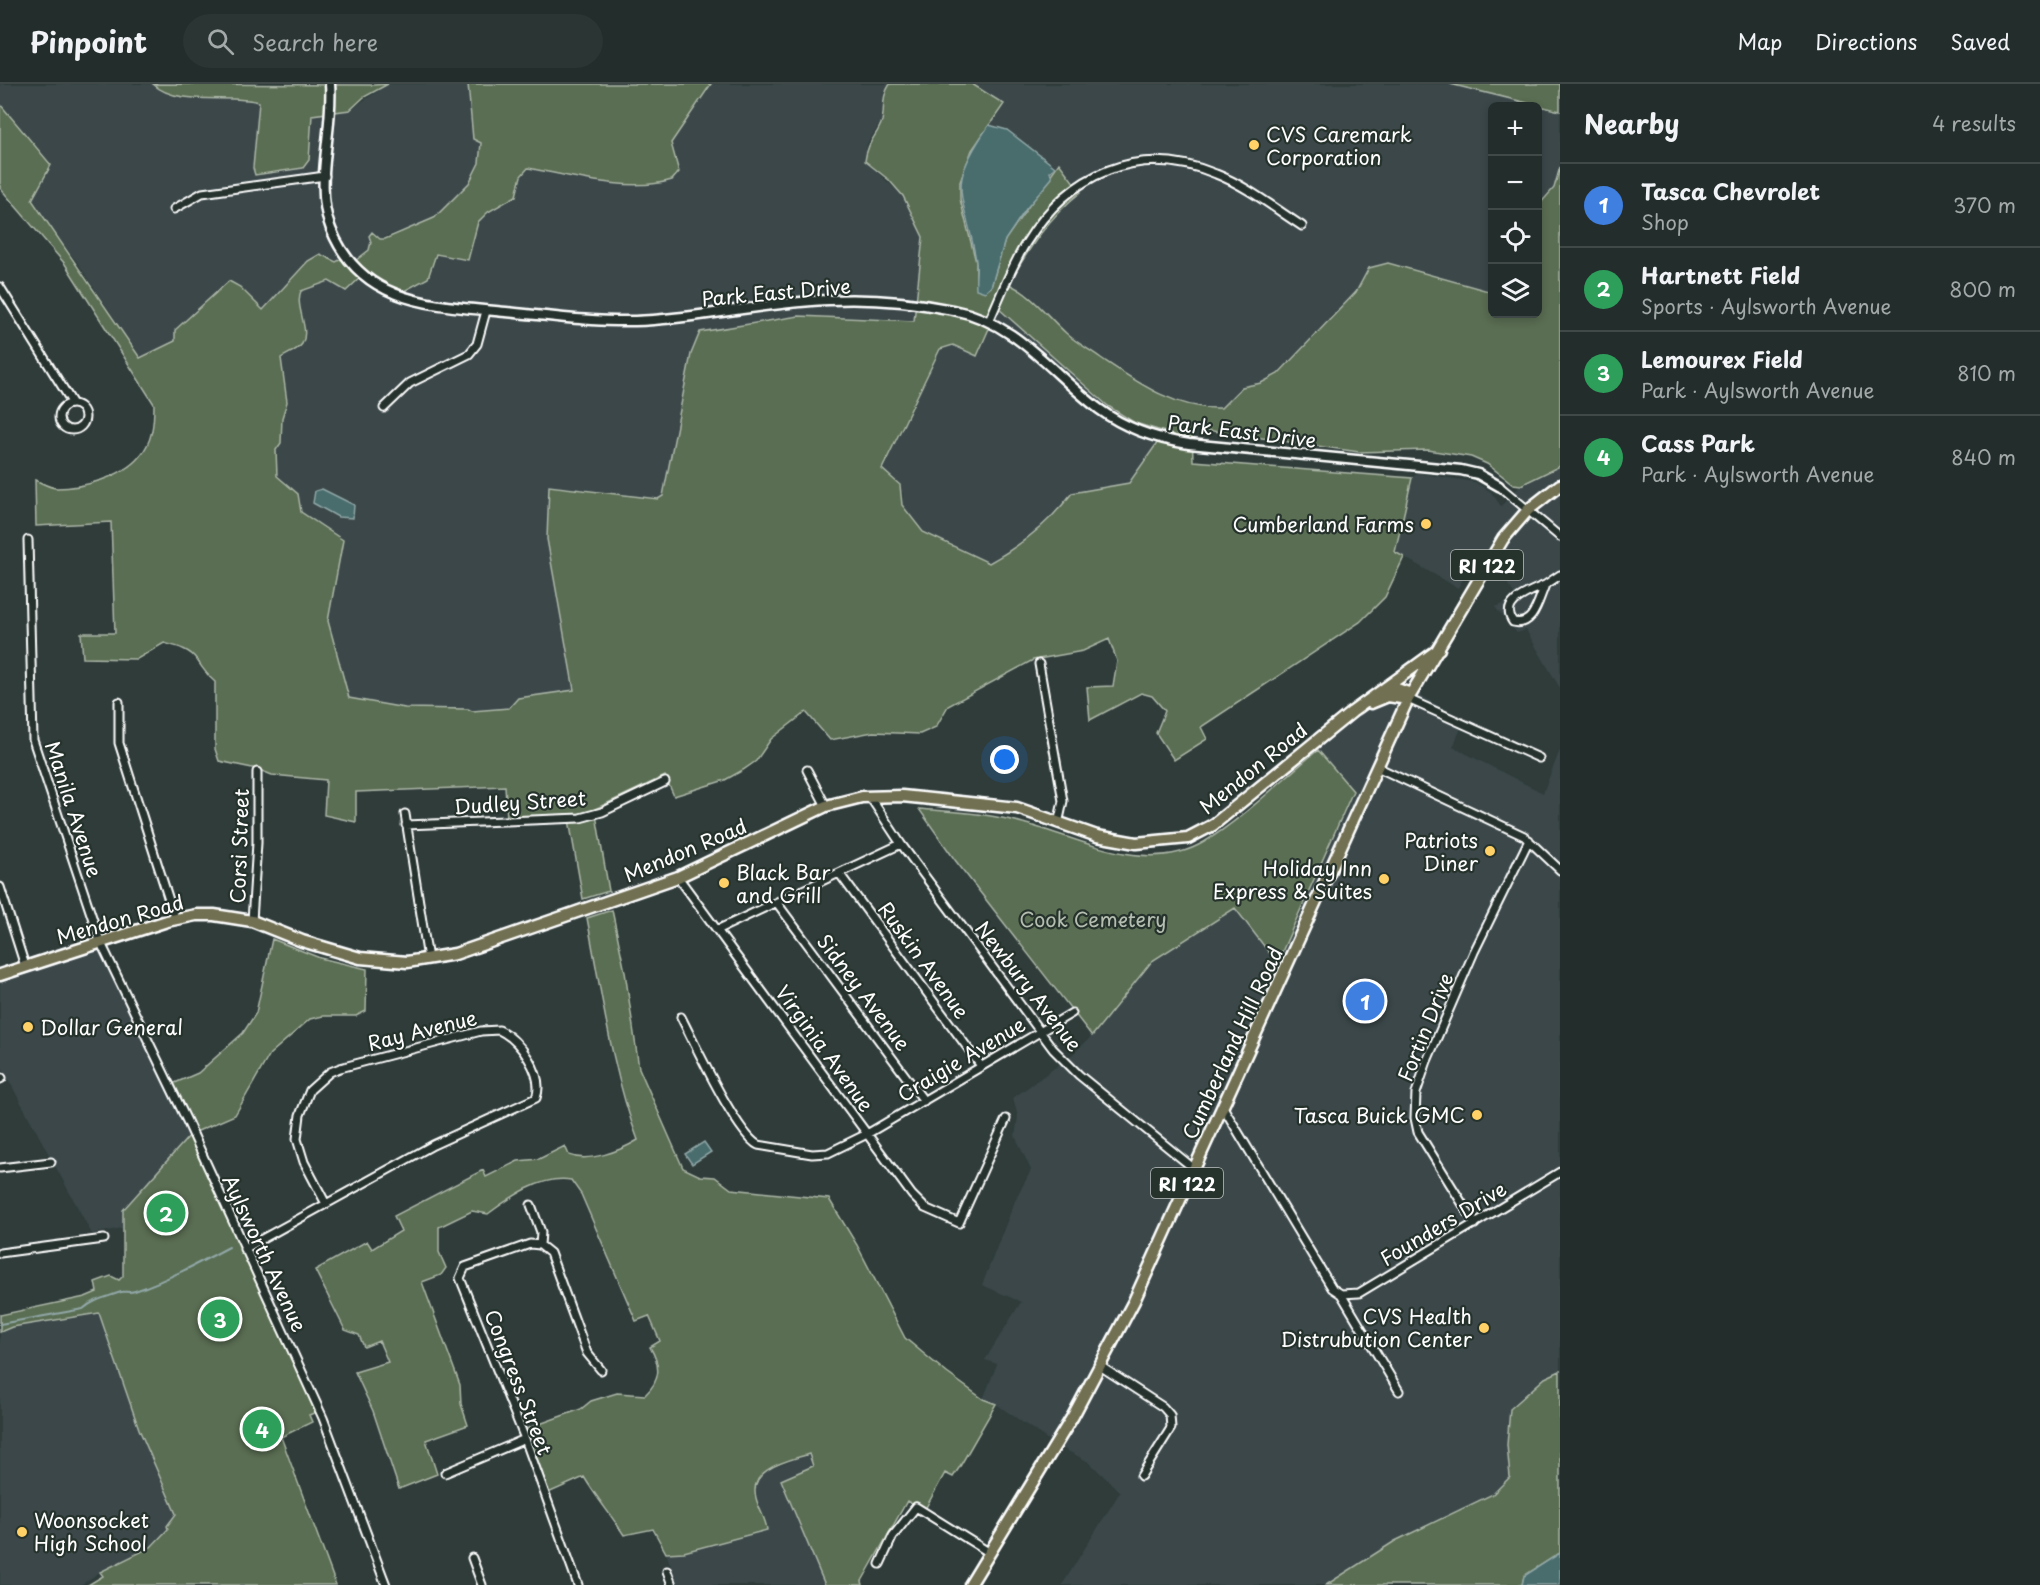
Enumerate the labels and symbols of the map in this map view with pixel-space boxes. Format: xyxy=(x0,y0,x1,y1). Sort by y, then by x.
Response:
place label: CVS Caremark Corporation xyxy=(1266,119,1412,172)
marker: CVS Caremark Corporation xyxy=(1247,138,1261,152)
street label: Park East Drive xyxy=(700,271,852,313)
street label: Park East Drive xyxy=(1166,407,1318,455)
place label: Cumberland Farms xyxy=(1233,509,1414,539)
marker: Cumberland Farms xyxy=(1419,517,1433,531)
road number: RI 122 xyxy=(1451,550,1523,580)
street label: Mendon Road xyxy=(1193,715,1313,821)
street label: Manila Avenue xyxy=(38,737,110,881)
your location xyxy=(990,745,1019,774)
street label: Dudley Street xyxy=(453,782,587,822)
street label: Corsi Street xyxy=(222,788,256,904)
street label: Mendon Road xyxy=(619,811,751,889)
place label: Patriots Diner xyxy=(1404,825,1479,878)
marker: Patriots Diner xyxy=(1483,844,1497,858)
place label: Holiday Inn Express & Suites xyxy=(1213,853,1372,906)
place label: Black Bar and Grill xyxy=(736,857,830,910)
marker: Holiday Inn Express & Suites xyxy=(1377,872,1391,886)
marker: Black Bar and Grill xyxy=(717,876,731,890)
street label: Mendon Road xyxy=(53,886,187,952)
street label: Ruskin Avenue xyxy=(871,895,977,1025)
park label: Cook Cemetery xyxy=(1019,904,1167,934)
street label: Newbury Avenue xyxy=(968,914,1090,1058)
street label: Sidney Avenue xyxy=(810,927,918,1057)
street label: Cumberland Hill Road xyxy=(1174,942,1290,1144)
street label: Fortin Drive xyxy=(1390,968,1460,1086)
street label: Virginia Avenue xyxy=(769,978,881,1118)
pin: 1 xyxy=(1346,978,1384,1024)
street label: Ray Avenue xyxy=(364,1002,480,1058)
street label: Craigie Avenue xyxy=(891,1009,1031,1109)
place label: Dollar General xyxy=(40,1012,183,1042)
marker: Dollar General xyxy=(21,1020,35,1034)
place label: Tasca Buick GMC xyxy=(1294,1100,1465,1130)
marker: Tasca Buick GMC xyxy=(1470,1108,1484,1122)
road number: RI 122 xyxy=(1151,1168,1223,1198)
street label: Aylsworth Avenue xyxy=(215,1169,315,1337)
street label: Founders Drive xyxy=(1374,1173,1512,1273)
pin: 2 xyxy=(146,1190,186,1236)
pin: 3 xyxy=(200,1296,240,1342)
place label: CVS Health Distrubution Center xyxy=(1281,1301,1473,1354)
street label: Congress Street xyxy=(477,1305,561,1459)
marker: CVS Health Distrubution Center xyxy=(1477,1321,1491,1335)
pin: 4 xyxy=(242,1406,282,1452)
place label: Woonsocket High School xyxy=(34,1505,149,1558)
marker: Woonsocket High School xyxy=(15,1525,29,1539)

